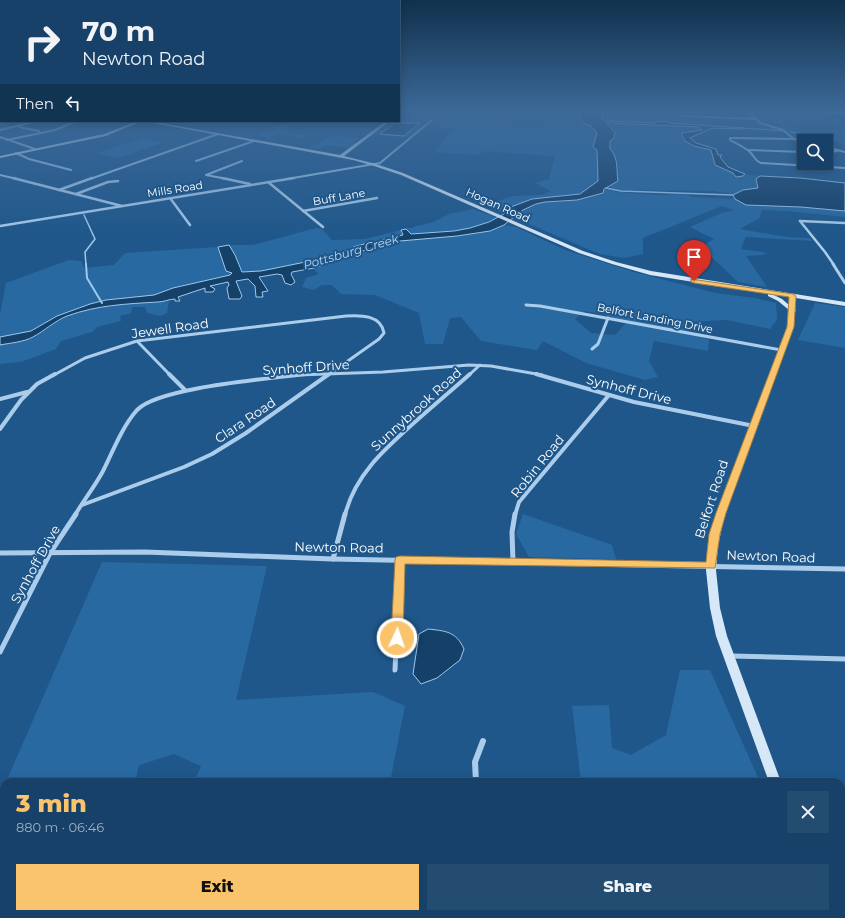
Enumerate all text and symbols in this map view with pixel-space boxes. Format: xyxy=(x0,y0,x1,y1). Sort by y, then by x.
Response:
text: 70 m xyxy=(82,14,155,48)
icon: right xyxy=(16,16,68,68)
text: Newton Road xyxy=(82,48,205,70)
icon: left xyxy=(62,92,84,114)
text: Then xyxy=(16,94,54,113)
map controls xyxy=(797,134,833,170)
button: search xyxy=(797,134,833,170)
street label: Mills Road xyxy=(146,178,204,200)
street label: Buff Lane xyxy=(312,185,367,209)
street label: Hogan Road xyxy=(464,185,532,225)
water label: Pottsburg Creek xyxy=(301,230,401,272)
pin xyxy=(677,240,711,281)
icon: arrive xyxy=(683,246,705,268)
street label: Belfort Landing Drive xyxy=(596,300,715,336)
street label: Jewell Road xyxy=(129,315,210,341)
street label: Synhoff Drive xyxy=(262,356,350,378)
street label: Sunnybrook Road xyxy=(367,364,465,454)
street label: Synhoff Drive xyxy=(585,371,673,407)
street label: Clara Road xyxy=(211,394,279,446)
street label: Robin Road xyxy=(507,431,567,501)
street label: Belfort Road xyxy=(691,458,731,540)
street label: Synhoff Drive xyxy=(7,522,63,606)
street label: Newton Road xyxy=(294,538,384,556)
street label: Newton Road xyxy=(726,546,816,566)
position arrow xyxy=(376,617,418,659)
text: 3 min xyxy=(16,789,87,818)
button: close xyxy=(787,791,829,833)
text: 880 m · 06:46 xyxy=(16,819,104,835)
button: Exit xyxy=(16,864,419,910)
button: Share xyxy=(427,864,829,910)

